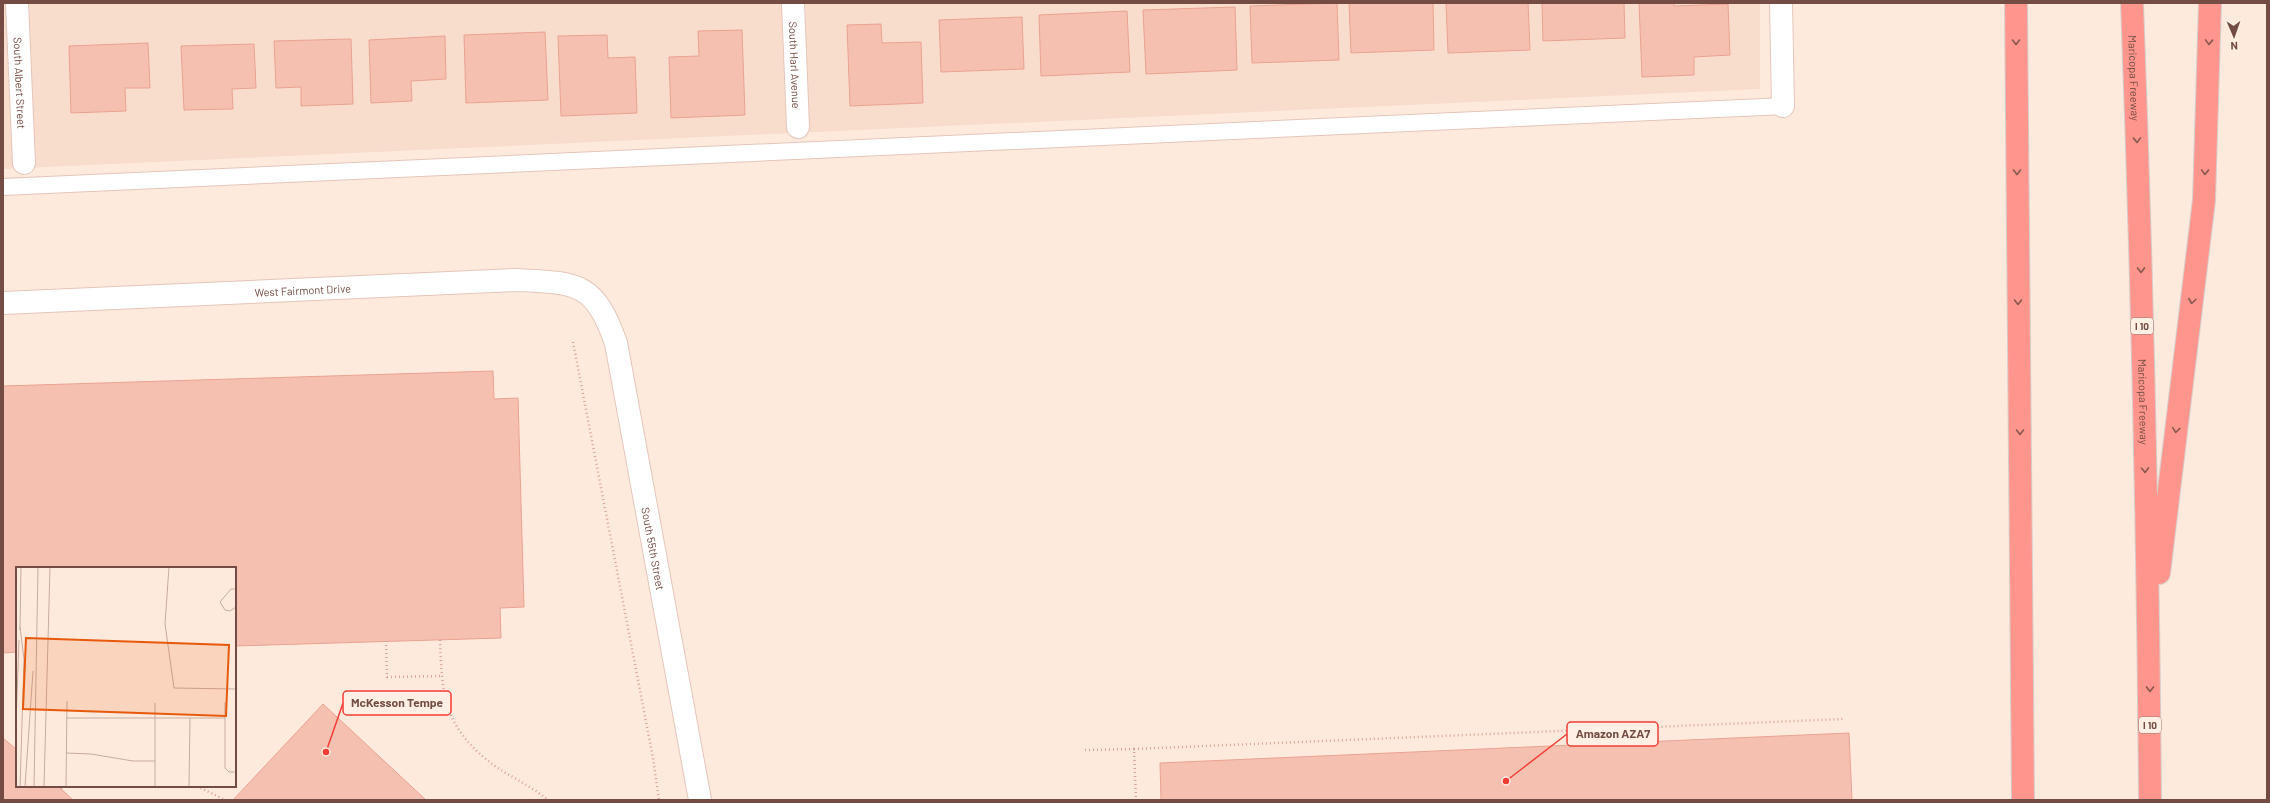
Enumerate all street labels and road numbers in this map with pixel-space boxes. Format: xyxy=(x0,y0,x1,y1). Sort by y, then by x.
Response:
street label: South Harl Avenue xyxy=(787,21,804,109)
street label: Maricopa Freeway xyxy=(2127,35,2143,121)
street label: South Albert Street xyxy=(12,37,29,129)
street label: West Fairmont Drive xyxy=(254,281,351,298)
road number: I 10 xyxy=(2131,318,2153,334)
street label: Maricopa Freeway xyxy=(2137,359,2151,445)
street label: South 55th Street xyxy=(640,506,668,591)
road number: I 10 xyxy=(2139,717,2161,733)

